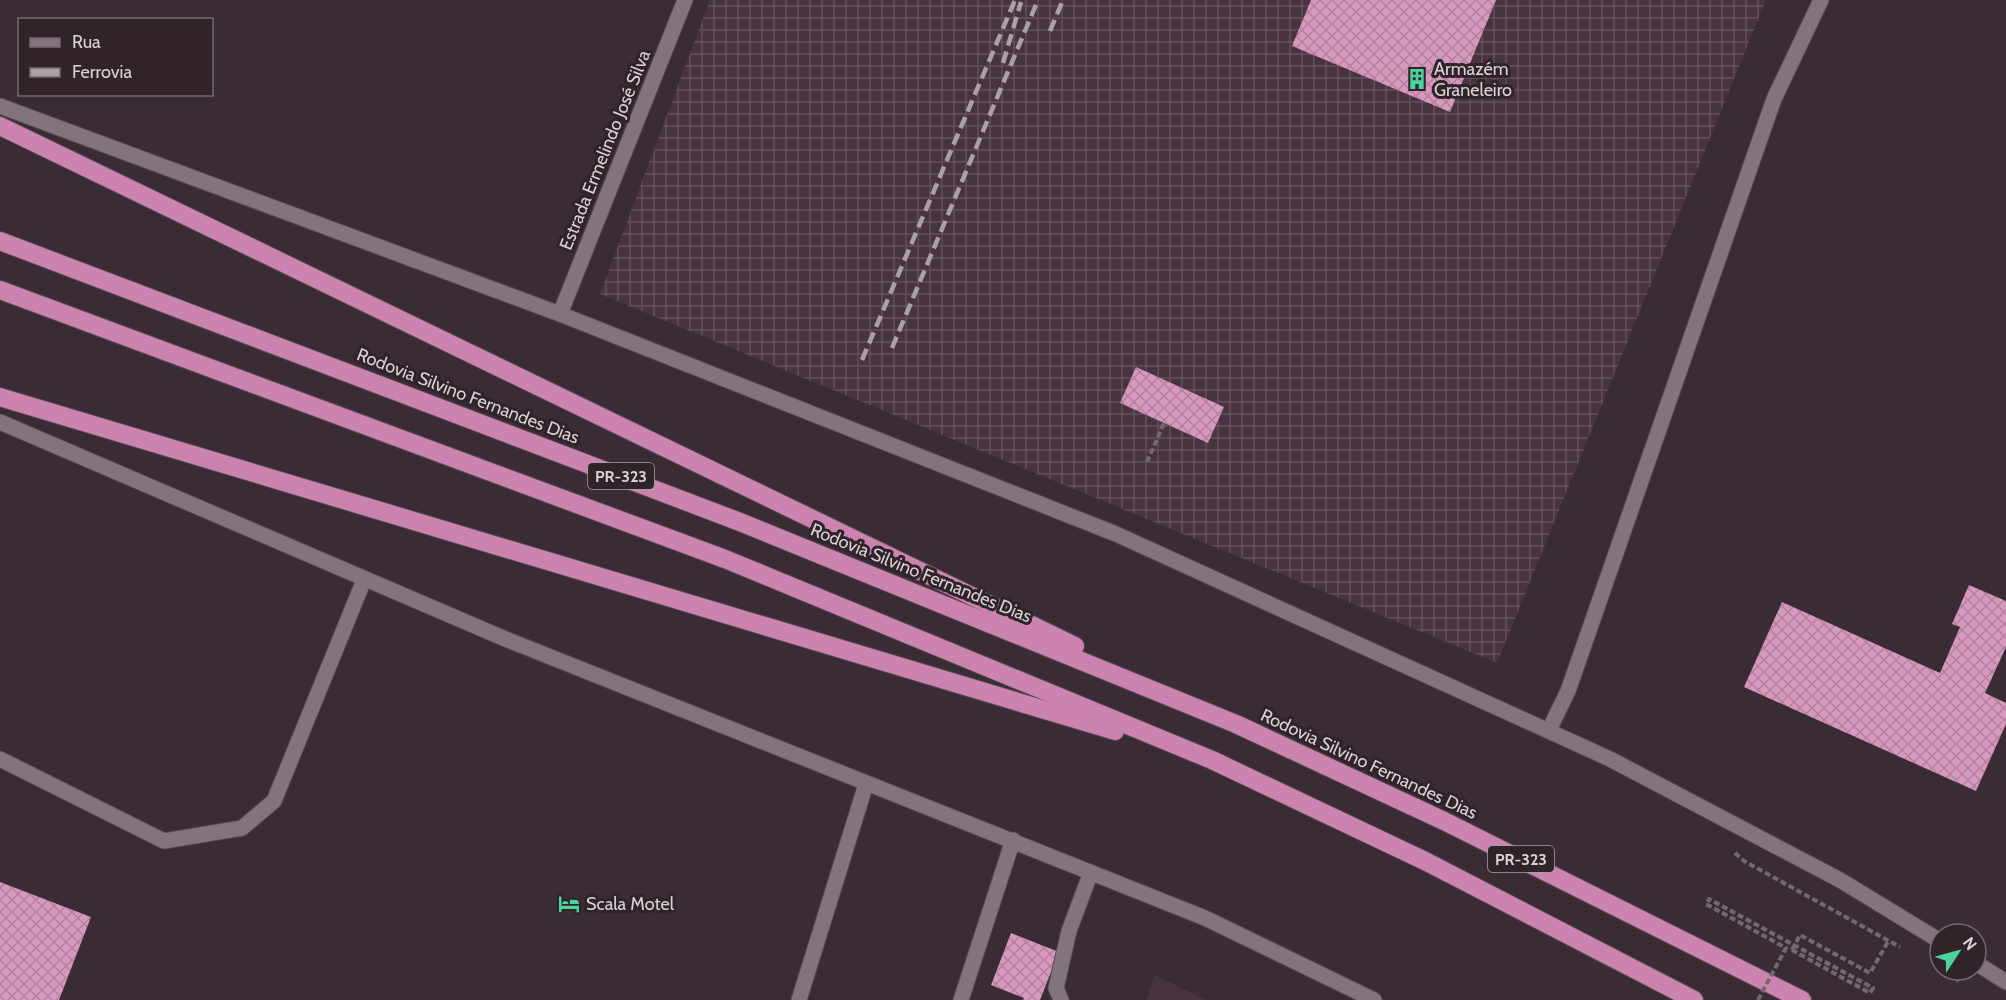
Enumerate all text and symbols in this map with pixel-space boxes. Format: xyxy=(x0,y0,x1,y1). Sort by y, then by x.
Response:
legend xyxy=(18,18,213,96)
text: Rua xyxy=(72,31,101,53)
street label: Estrada Ermelindo José Silva xyxy=(555,47,655,253)
place label: Armazém Graneleiro xyxy=(1434,58,1512,101)
text: Ferrovia xyxy=(72,61,132,83)
building icon: Armazém Graneleiro xyxy=(1405,67,1429,91)
street label: Rodovia Silvino Fernandes Dias xyxy=(354,343,582,449)
road number: PR-323 xyxy=(588,463,654,489)
street label: Rodovia Silvino Fernandes Dias xyxy=(807,519,1035,627)
street label: Rodovia Silvino Fernandes Dias xyxy=(1257,704,1481,824)
road number: PR-323 xyxy=(1488,846,1554,872)
hotel icon: Scala Motel xyxy=(557,892,581,916)
place label: Scala Motel xyxy=(586,893,675,915)
north arrow xyxy=(1928,922,1988,982)
text: N xyxy=(1959,933,1981,954)

